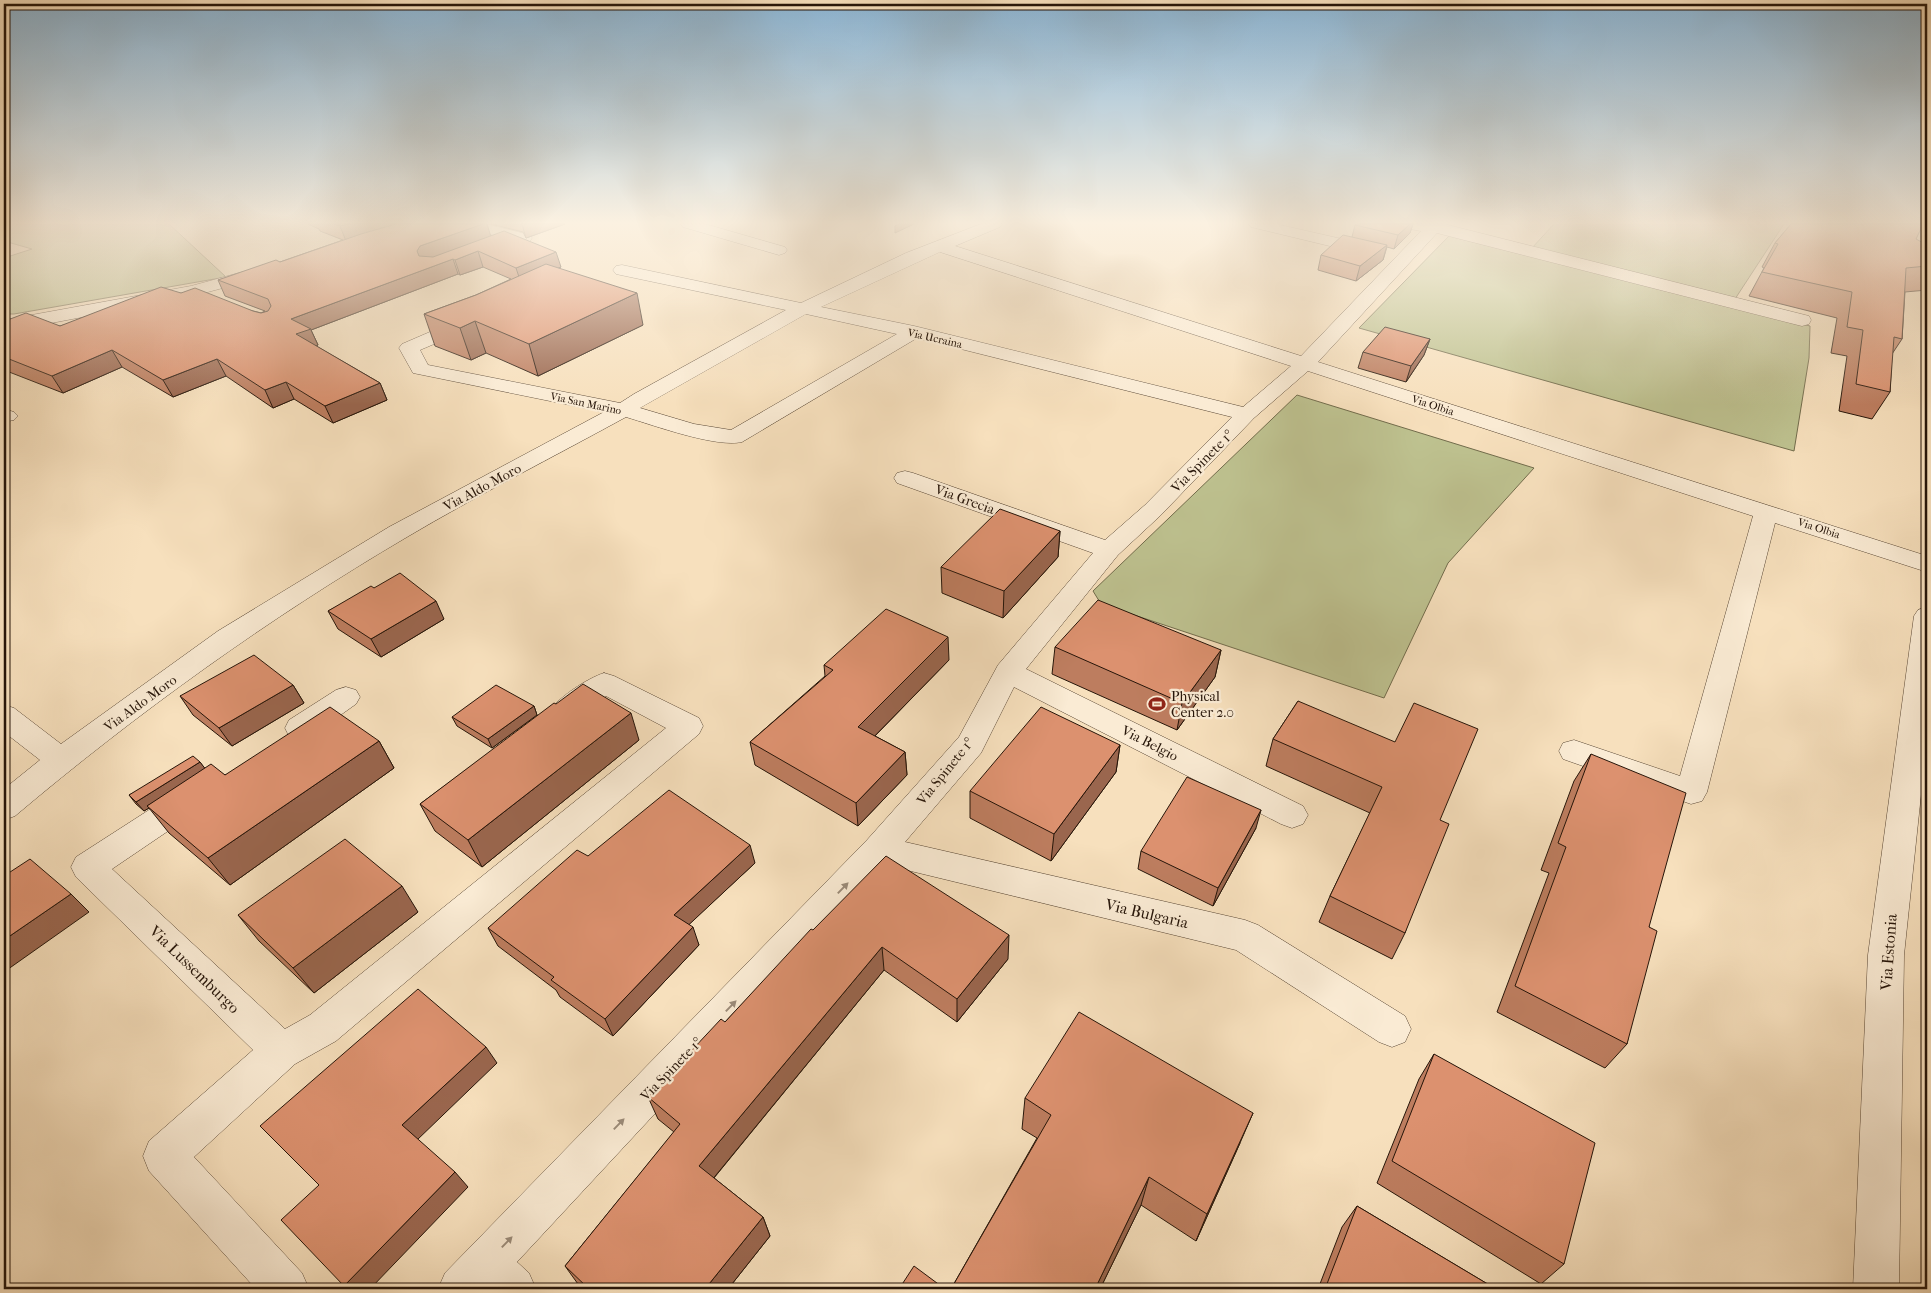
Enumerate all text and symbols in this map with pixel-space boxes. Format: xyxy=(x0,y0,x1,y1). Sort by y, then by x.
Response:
street label: Via Ucraina xyxy=(905,326,964,351)
street label: Via San Marino xyxy=(548,389,623,417)
street label: Via Olbia xyxy=(1409,392,1456,419)
street label: Via Spinete 1° xyxy=(1167,426,1237,497)
street label: Via Aldo Moro xyxy=(439,460,524,516)
street label: Via Grecia xyxy=(932,481,997,518)
street label: Via Olbia xyxy=(1795,515,1842,542)
street label: Via Aldo Moro xyxy=(100,671,180,736)
place label: Physical Center 2.0 xyxy=(1171,688,1234,721)
sports icon: Physical Center 2.0 xyxy=(1147,694,1167,714)
street label: Via Belgio xyxy=(1118,722,1181,765)
street label: Via Spinete 1° xyxy=(912,734,978,809)
one-way arrow xyxy=(837,883,849,895)
street label: Via Bulgaria xyxy=(1103,894,1191,932)
street label: Via Estonia xyxy=(1876,912,1901,992)
street label: Via Lussemburgo xyxy=(145,921,244,1017)
one-way arrow xyxy=(725,1000,737,1012)
street label: Via Spinete 1° xyxy=(636,1034,706,1105)
one-way arrow xyxy=(613,1118,625,1130)
one-way arrow xyxy=(501,1236,513,1248)

